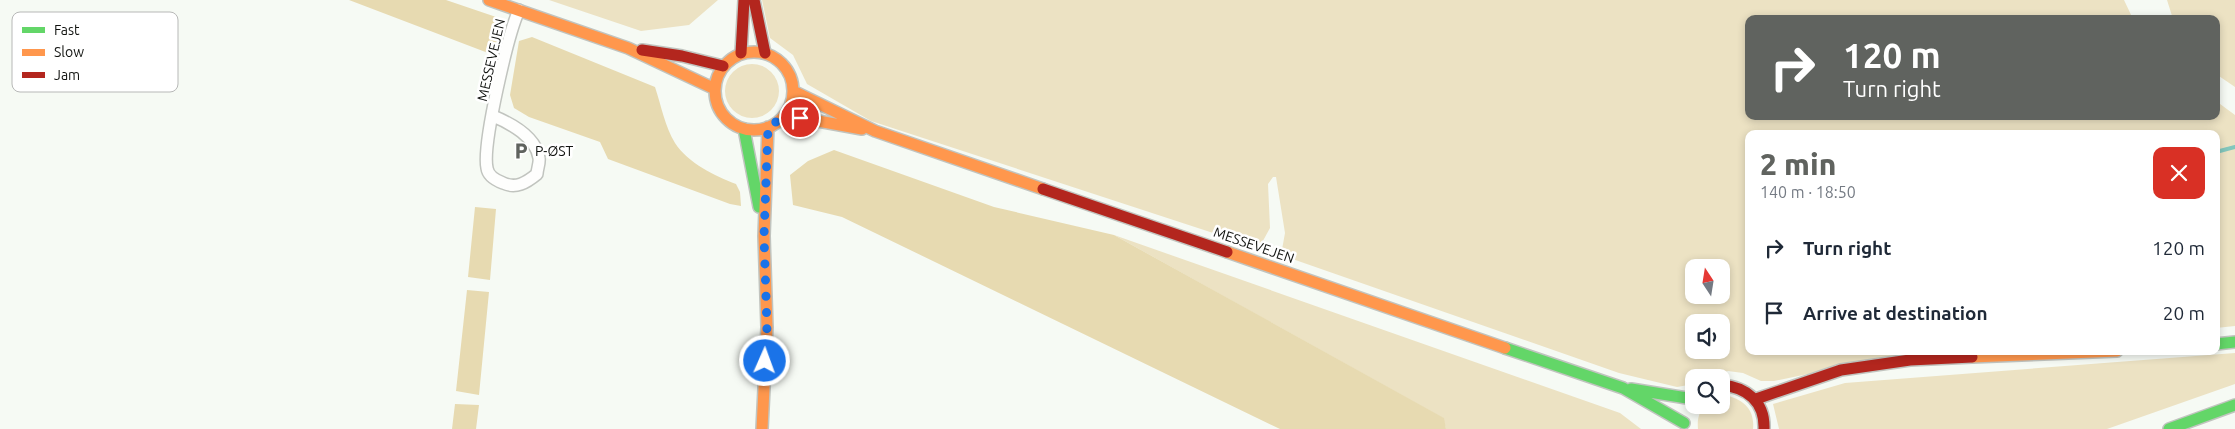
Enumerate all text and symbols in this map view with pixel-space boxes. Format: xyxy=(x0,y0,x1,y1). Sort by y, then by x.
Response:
legend xyxy=(12,12,178,92)
street label: MESSEVEJEN xyxy=(474,17,508,103)
text: Fast xyxy=(54,22,80,38)
icon: right xyxy=(1760,35,1825,100)
text: 120 m xyxy=(1843,35,1941,75)
text: Slow xyxy=(54,44,84,60)
text: Jam xyxy=(54,67,80,83)
text: Turn right xyxy=(1843,76,1941,101)
pin xyxy=(779,97,821,139)
icon: arrive xyxy=(786,104,814,132)
parking icon: P-ØST xyxy=(511,141,531,161)
place label: P-ØST xyxy=(535,143,574,159)
text: 2 min xyxy=(1760,147,1836,181)
button: close xyxy=(2153,147,2205,199)
text: 140 m · 18:50 xyxy=(1760,183,1856,201)
street label: MESSEVEJEN xyxy=(1212,224,1296,266)
icon: right xyxy=(1760,234,1788,262)
text: Turn right xyxy=(1803,237,1891,259)
text: 120 m xyxy=(2152,237,2205,259)
north arrow xyxy=(1685,259,1730,304)
map controls xyxy=(1685,259,1730,414)
icon: arrive xyxy=(1760,299,1788,327)
text: Arrive at destination xyxy=(1803,302,1988,324)
text: 20 m xyxy=(2163,302,2205,324)
button: sound xyxy=(1685,314,1730,359)
position arrow xyxy=(738,334,790,386)
button: search xyxy=(1685,369,1730,414)

